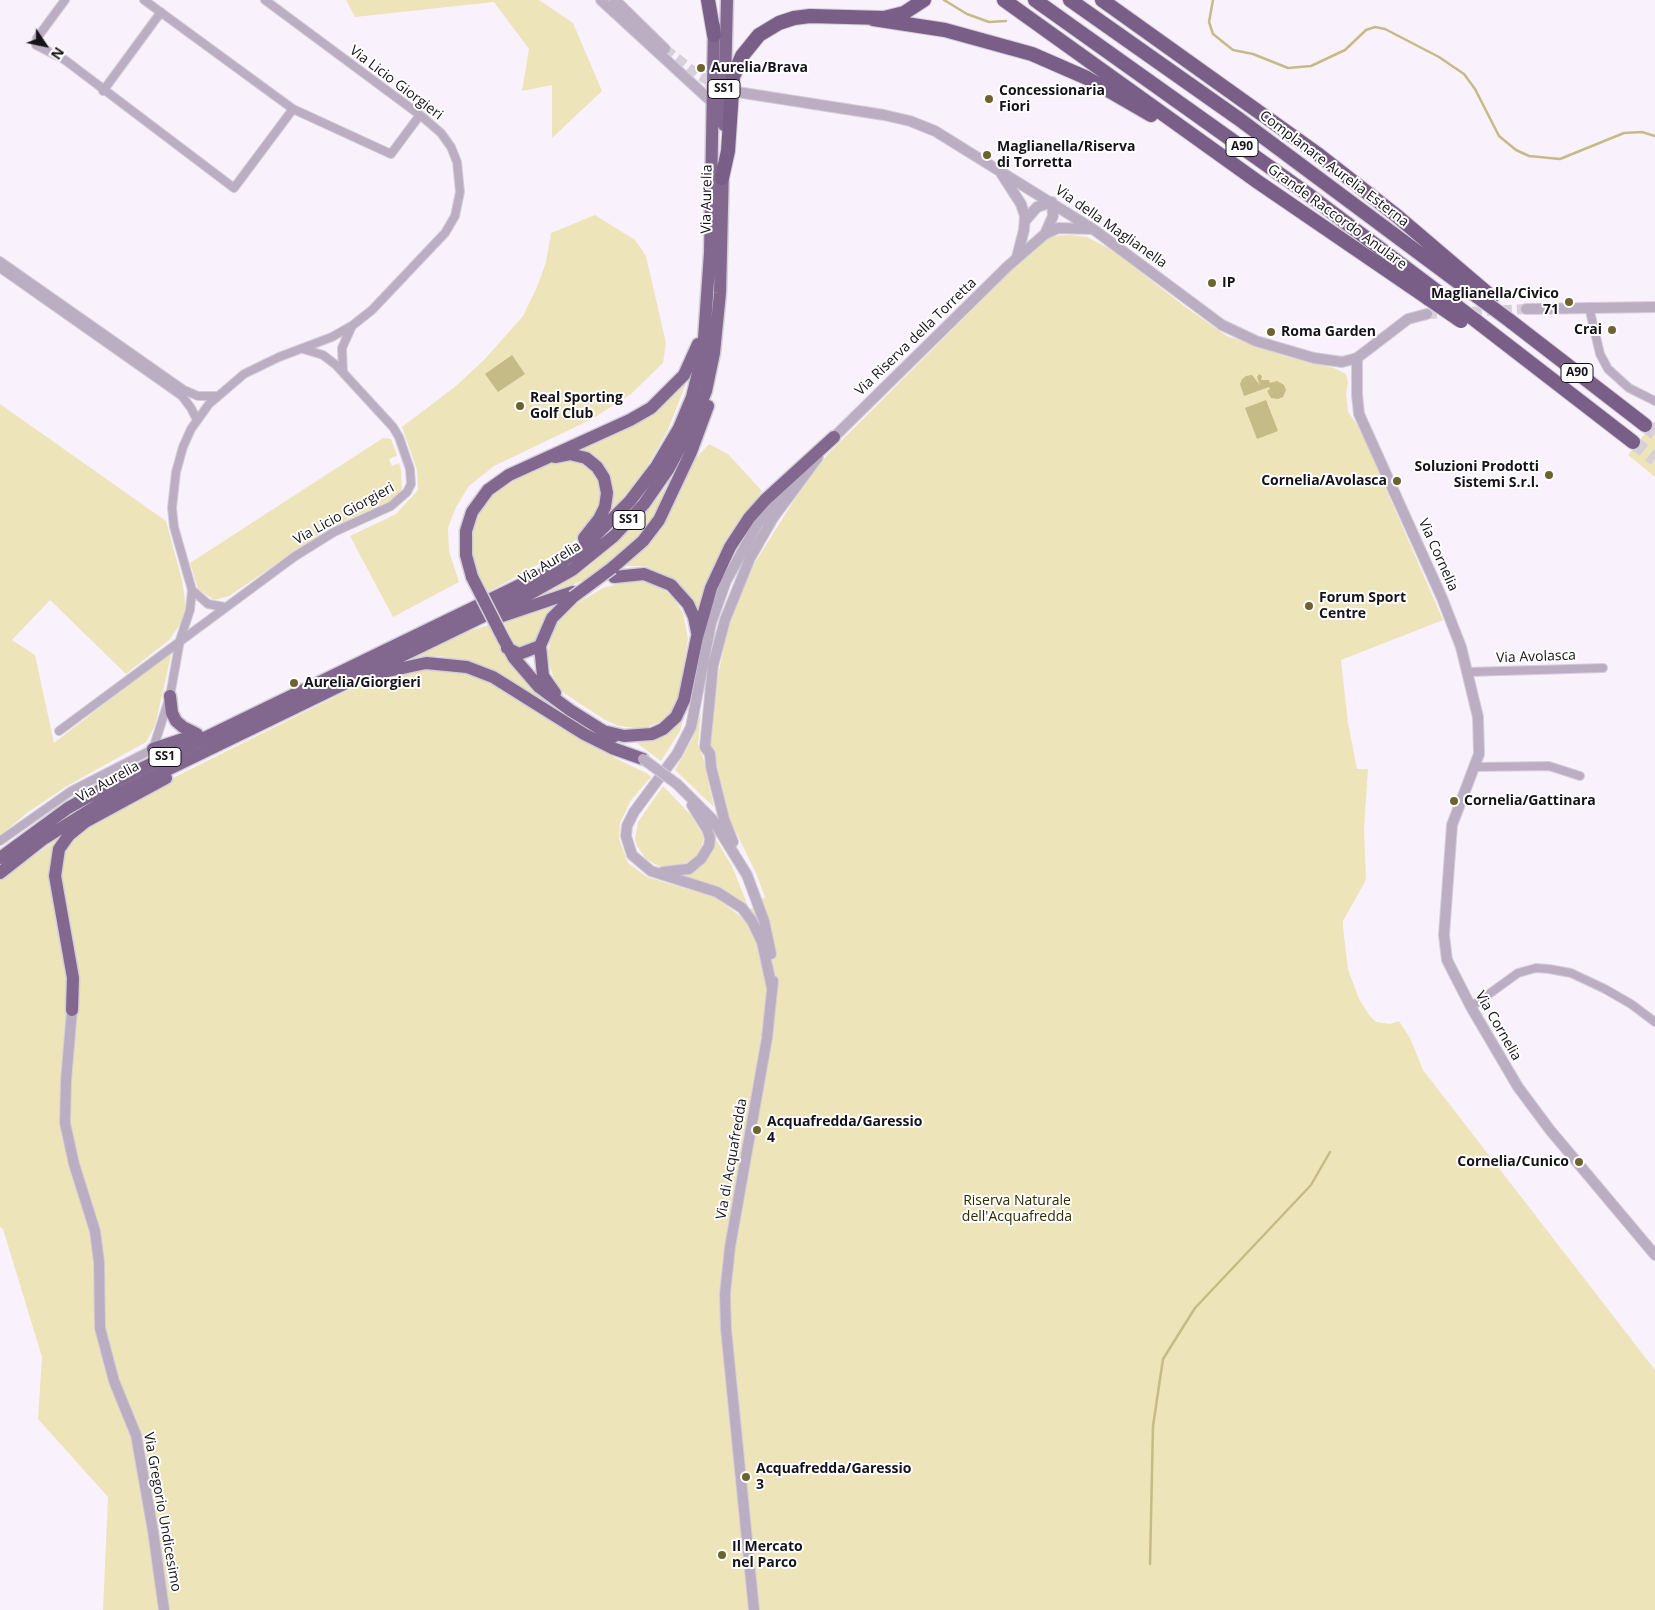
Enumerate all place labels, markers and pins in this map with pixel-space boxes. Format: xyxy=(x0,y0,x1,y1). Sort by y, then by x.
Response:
place label: Aurelia/Brava xyxy=(711,60,808,76)
marker: Aurelia/Brava xyxy=(695,62,707,74)
place label: Concessionaria Fiori xyxy=(999,83,1105,115)
marker: Concessionaria Fiori xyxy=(983,93,995,105)
place label: Maglianella/Riserva di Torretta xyxy=(997,139,1135,172)
marker: Maglianella/Riserva di Torretta xyxy=(981,149,993,161)
place label: IP xyxy=(1222,275,1235,291)
marker: IP xyxy=(1206,277,1218,289)
place label: Maglianella/Civico 71 xyxy=(1431,286,1559,318)
marker: Maglianella/Civico 71 xyxy=(1563,296,1575,308)
place label: Crai xyxy=(1574,322,1602,338)
place label: Roma Garden xyxy=(1281,324,1376,340)
marker: Crai xyxy=(1606,324,1618,336)
marker: Roma Garden xyxy=(1265,326,1277,338)
place label: Real Sporting Golf Club xyxy=(530,390,623,422)
marker: Real Sporting Golf Club xyxy=(514,400,526,412)
place label: Soluzioni Prodotti Sistemi S.r.l. xyxy=(1414,459,1539,492)
marker: Soluzioni Prodotti Sistemi S.r.l. xyxy=(1543,469,1555,481)
place label: Cornelia/Avolasca xyxy=(1261,473,1387,489)
marker: Cornelia/Avolasca xyxy=(1391,475,1403,487)
place label: Forum Sport Centre xyxy=(1319,590,1406,622)
marker: Forum Sport Centre xyxy=(1303,600,1315,612)
place label: Aurelia/Giorgieri xyxy=(304,675,421,691)
marker: Aurelia/Giorgieri xyxy=(288,677,300,689)
place label: Cornelia/Gattinara xyxy=(1464,793,1596,809)
marker: Cornelia/Gattinara xyxy=(1448,795,1460,807)
place label: Acquafredda/Garessio 4 xyxy=(767,1114,922,1146)
marker: Acquafredda/Garessio 4 xyxy=(751,1124,763,1136)
place label: Cornelia/Cunico xyxy=(1457,1154,1569,1170)
marker: Cornelia/Cunico xyxy=(1573,1156,1585,1168)
place label: Acquafredda/Garessio 3 xyxy=(756,1461,911,1494)
marker: Acquafredda/Garessio 3 xyxy=(740,1471,752,1483)
place label: Il Mercato nel Parco xyxy=(732,1539,803,1571)
marker: Il Mercato nel Parco xyxy=(716,1549,728,1561)

